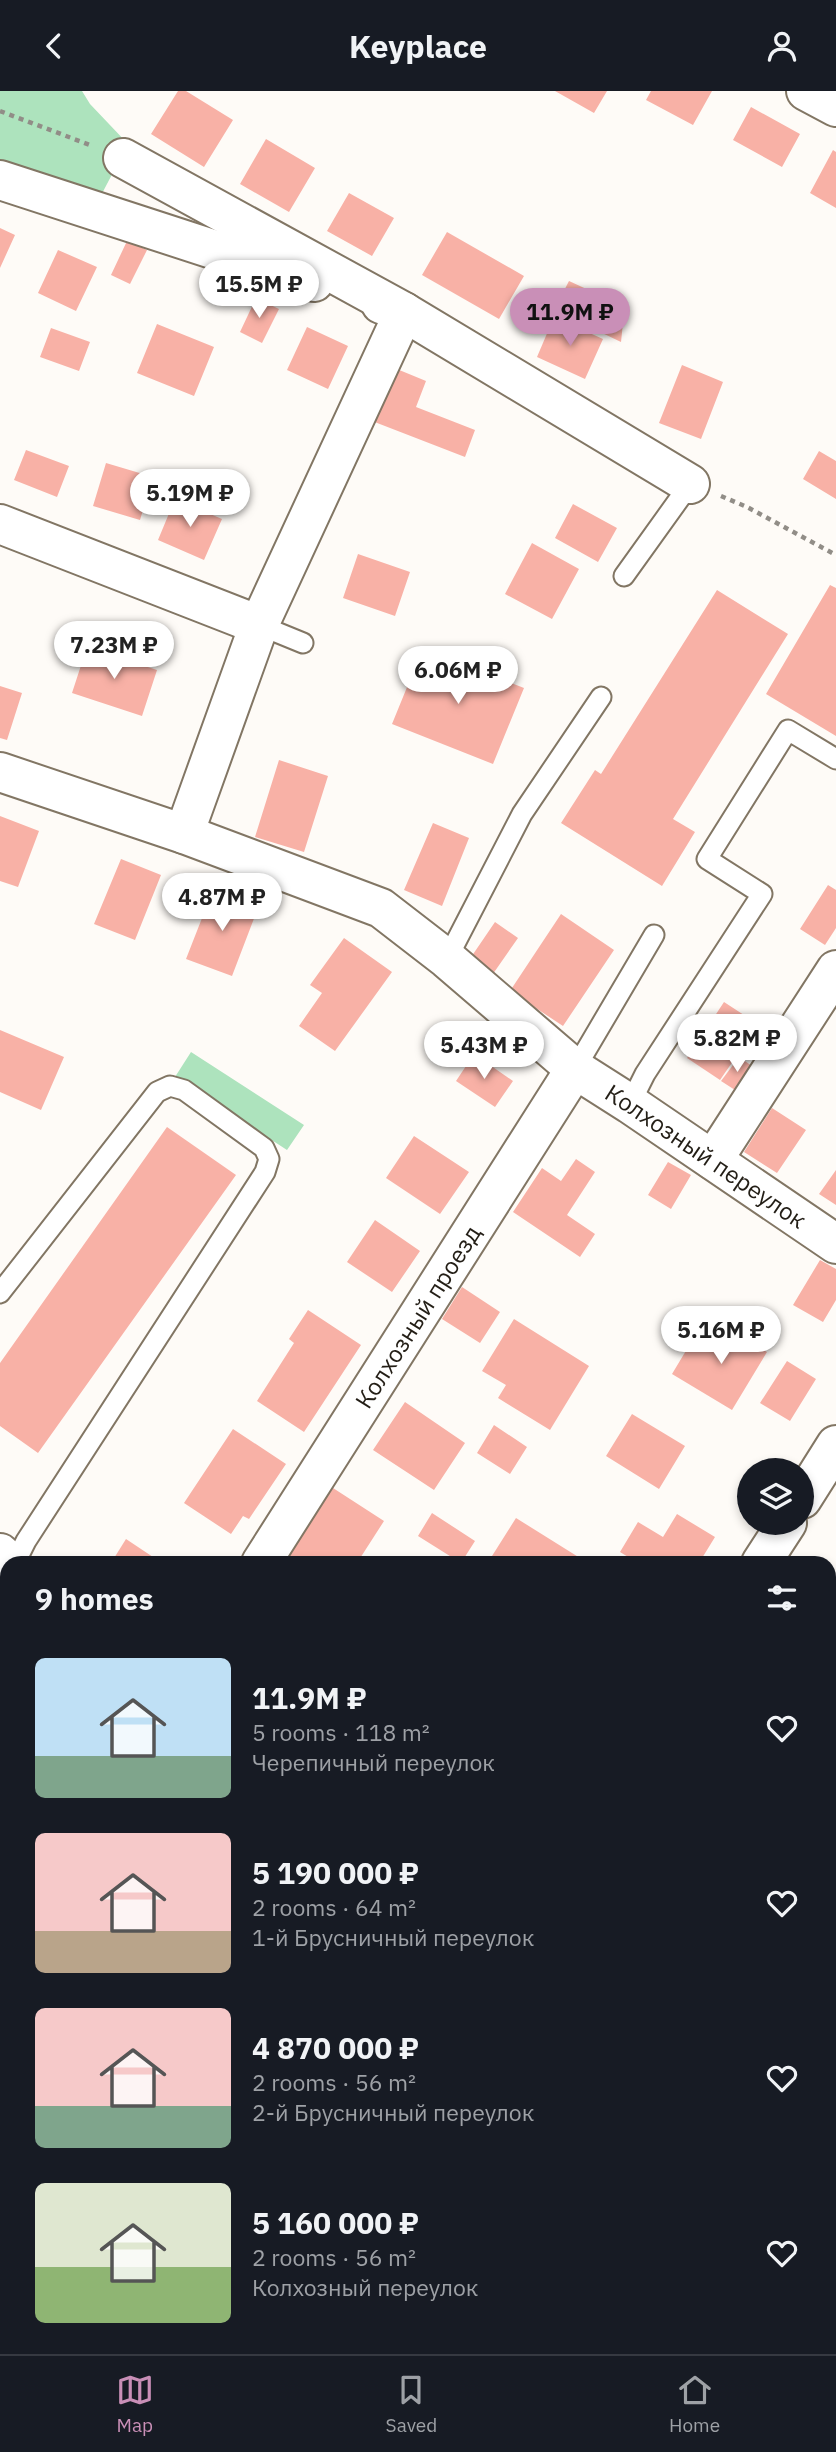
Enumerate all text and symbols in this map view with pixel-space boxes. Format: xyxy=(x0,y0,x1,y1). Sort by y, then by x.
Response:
text: Keyplace xyxy=(349,25,487,67)
icon: back xyxy=(35,27,73,65)
icon: person xyxy=(763,27,801,65)
pin: 15.5M ₽ xyxy=(194,261,324,320)
text: 15.5M ₽ xyxy=(215,268,303,298)
pin: 11.9M ₽ xyxy=(505,289,635,348)
text: 11.9M ₽ xyxy=(526,296,614,326)
pin: 5.19M ₽ xyxy=(125,469,255,529)
text: 5.19M ₽ xyxy=(146,477,234,507)
pin: 7.23M ₽ xyxy=(49,621,179,681)
text: 7.23M ₽ xyxy=(70,629,158,659)
pin: 6.06M ₽ xyxy=(393,647,523,706)
text: 6.06M ₽ xyxy=(414,654,502,684)
pin: 4.87M ₽ xyxy=(157,873,287,933)
text: 4.87M ₽ xyxy=(178,881,266,911)
pin: 5.82M ₽ xyxy=(672,1014,802,1074)
pin: 5.43M ₽ xyxy=(419,1021,549,1081)
text: 5.82M ₽ xyxy=(693,1022,781,1052)
text: 5.43M ₽ xyxy=(440,1029,528,1059)
street label: Колхозный переулок xyxy=(599,1076,813,1235)
street label: Колхозный проезд xyxy=(347,1219,488,1414)
pin: 5.16M ₽ xyxy=(656,1307,786,1366)
text: 5.16M ₽ xyxy=(677,1314,765,1344)
map controls xyxy=(737,1458,814,1535)
button: layers xyxy=(737,1458,814,1535)
text: 9 homes xyxy=(35,1579,154,1618)
icon: filters xyxy=(763,1579,801,1617)
text: 11.9M ₽ xyxy=(252,1678,367,1717)
icon: home xyxy=(91,1686,175,1770)
icon: heart xyxy=(763,1709,801,1747)
text: 5 rooms · 118 m² xyxy=(252,1717,430,1747)
text: Черепичный переулок xyxy=(252,1747,495,1777)
text: 5 190 000 ₽ xyxy=(252,1853,419,1892)
icon: home xyxy=(91,1861,175,1945)
icon: heart xyxy=(763,1884,801,1922)
text: 2 rooms · 64 m² xyxy=(252,1892,416,1922)
text: 1-й Брусничный переулок xyxy=(252,1922,534,1952)
text: 4 870 000 ₽ xyxy=(252,2028,419,2067)
icon: home xyxy=(91,2036,175,2120)
icon: heart xyxy=(763,2059,801,2097)
text: 2 rooms · 56 m² xyxy=(252,2067,416,2097)
text: 2-й Брусничный переулок xyxy=(252,2097,534,2127)
text: 5 160 000 ₽ xyxy=(252,2203,419,2242)
icon: home xyxy=(91,2211,175,2295)
icon: heart xyxy=(763,2234,801,2272)
text: 2 rooms · 56 m² xyxy=(252,2242,416,2272)
text: Колхозный переулок xyxy=(252,2272,478,2302)
tab: Map xyxy=(116,2371,154,2437)
tab: Saved xyxy=(386,2371,437,2437)
tab: Home xyxy=(669,2371,720,2437)

